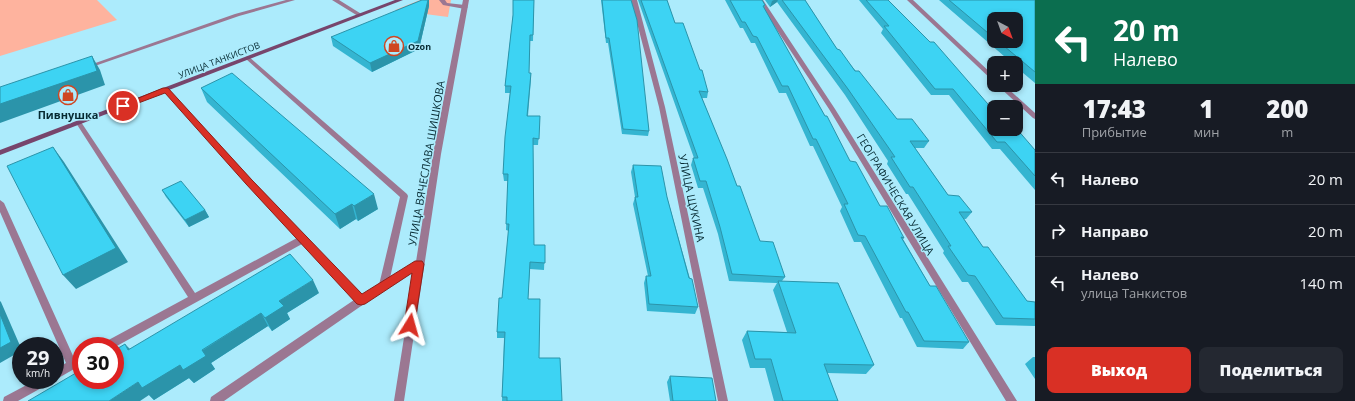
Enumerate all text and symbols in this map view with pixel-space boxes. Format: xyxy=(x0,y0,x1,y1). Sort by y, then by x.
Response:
text: 20 m xyxy=(1113,11,1180,49)
north arrow xyxy=(987,12,1023,48)
map controls xyxy=(987,12,1023,136)
icon: left xyxy=(1047,16,1099,68)
shop icon: Ozon xyxy=(383,35,405,57)
street label: УЛИЦА ТАНКИСТОВ xyxy=(176,38,262,82)
place label: Ozon xyxy=(408,40,431,53)
text: Налево xyxy=(1113,47,1178,71)
button: + xyxy=(987,56,1023,92)
street label: УЛИЦА ВЯЧЕСЛАВА ШИШКОВА xyxy=(404,79,448,247)
shop icon: Пивнушка xyxy=(57,84,79,106)
pin xyxy=(106,89,140,123)
text: 17:43 xyxy=(1083,92,1146,125)
text: 1 xyxy=(1199,92,1213,125)
text: 200 xyxy=(1266,92,1308,125)
icon: arrive xyxy=(112,95,134,117)
button: − xyxy=(987,100,1023,136)
place label: Пивнушка xyxy=(38,107,98,122)
text: Прибытие xyxy=(1082,123,1147,141)
text: мин xyxy=(1193,123,1219,141)
text: m xyxy=(1281,123,1293,141)
street label: ГЕОГРАФИЧЕСКАЯ УЛИЦА xyxy=(854,131,938,257)
street label: УЛИЦА ЩУКИНА xyxy=(675,153,709,243)
icon: left xyxy=(1047,168,1069,190)
text: Налево xyxy=(1081,169,1139,189)
text: 20 m xyxy=(1308,169,1343,189)
icon: right xyxy=(1047,220,1069,242)
text: Направо xyxy=(1081,221,1149,241)
text: 20 m xyxy=(1308,221,1343,241)
text: Налево xyxy=(1081,264,1139,284)
icon: left xyxy=(1047,272,1069,294)
text: 140 m xyxy=(1299,273,1343,293)
text: улица Танкистов xyxy=(1081,284,1187,302)
position arrow xyxy=(389,304,431,346)
speed limit sign: 30 xyxy=(72,337,124,389)
text: 29 xyxy=(27,344,49,371)
button: Выход xyxy=(1047,347,1191,393)
button: Поделиться xyxy=(1199,347,1343,393)
text: km/h xyxy=(26,366,50,380)

